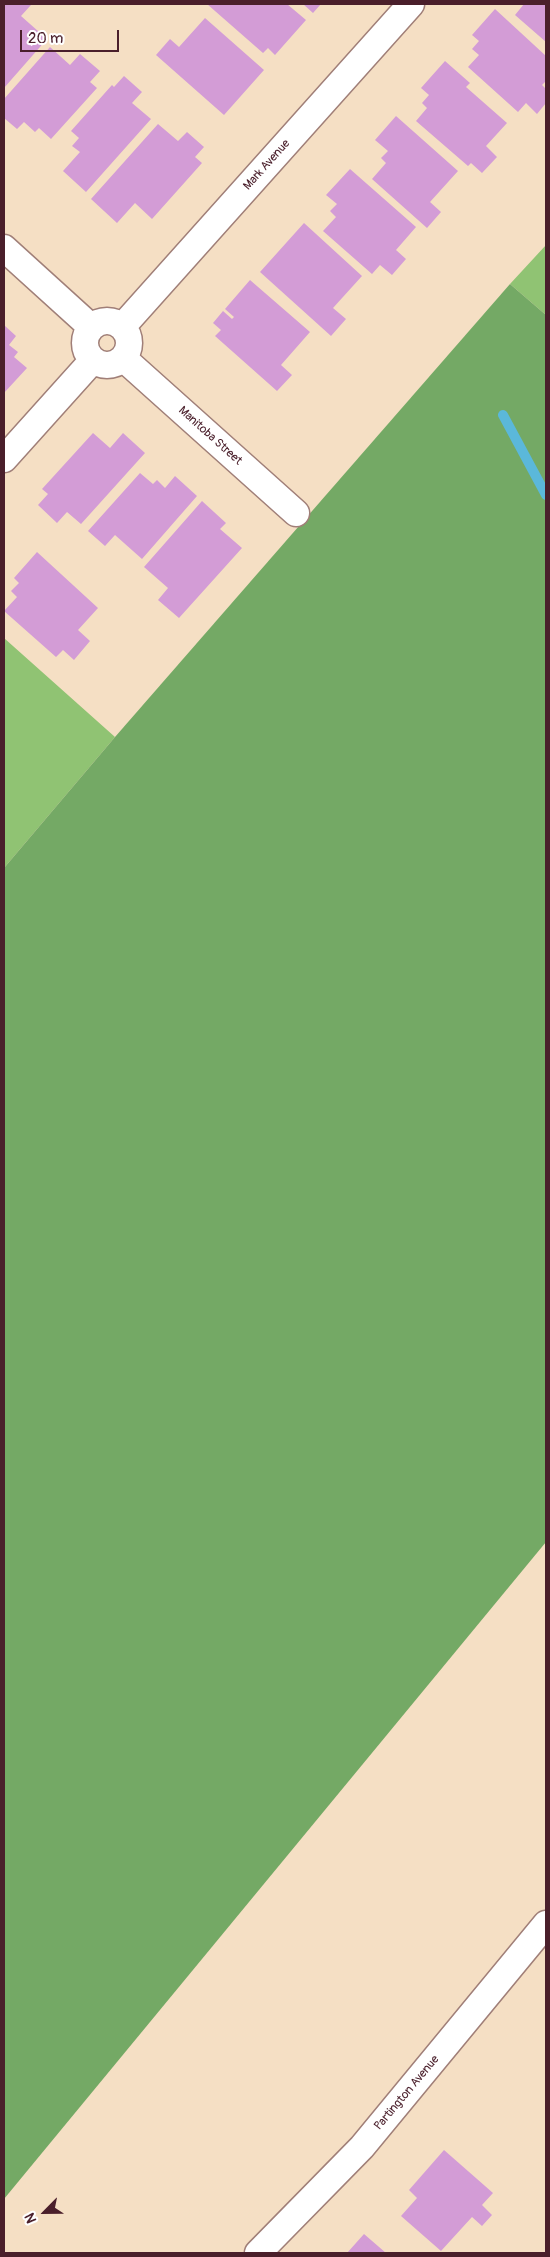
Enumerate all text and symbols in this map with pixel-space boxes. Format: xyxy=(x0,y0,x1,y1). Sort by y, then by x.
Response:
scale bar xyxy=(22,20,121,52)
text: 20 m xyxy=(28,29,63,48)
street label: Mark Avenue xyxy=(241,137,293,193)
street label: Manitoba Street xyxy=(175,404,245,468)
street label: Partington Avenue xyxy=(372,2053,442,2133)
north arrow xyxy=(20,2187,70,2237)
text: N xyxy=(21,2210,40,2226)

